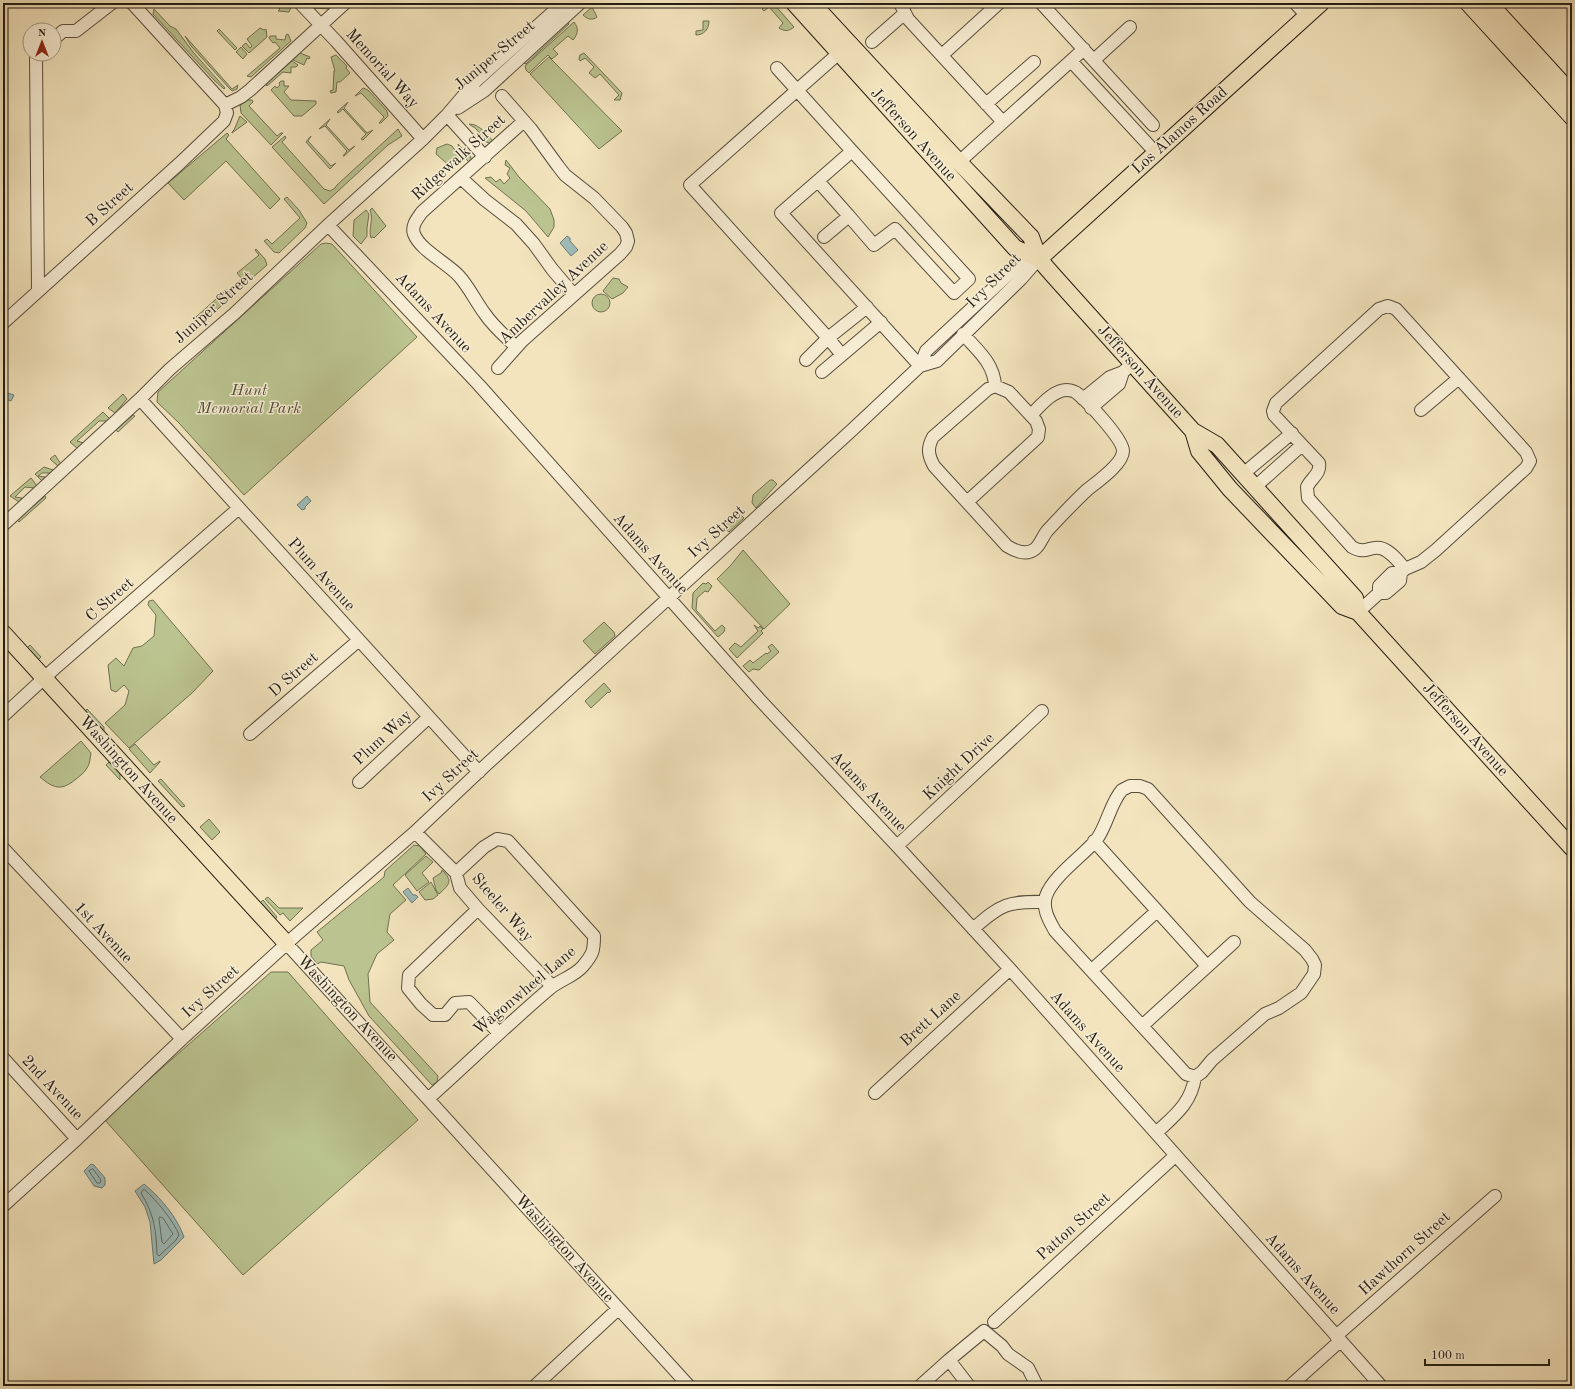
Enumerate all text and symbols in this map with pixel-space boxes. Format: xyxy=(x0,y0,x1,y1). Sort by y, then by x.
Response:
street label: Juniper Street xyxy=(452,18,538,94)
north arrow xyxy=(22,22,62,62)
street label: Memorial Way xyxy=(342,26,422,112)
text: N xyxy=(38,28,47,39)
street label: Los Alamos Road xyxy=(1129,84,1231,178)
street label: Jefferson Avenue xyxy=(867,85,959,185)
street label: Ridgewalk Street xyxy=(409,112,509,204)
street label: B Street xyxy=(83,179,137,230)
street label: Ambervalley Avenue xyxy=(496,238,612,348)
street label: Ivy Street xyxy=(964,250,1025,311)
street label: Juniper Street xyxy=(172,269,257,347)
street label: Adams Avenue xyxy=(392,270,474,356)
street label: Jefferson Avenue xyxy=(1094,322,1186,422)
park label: Hunt Memorial Park xyxy=(196,383,301,417)
street label: Ivy Street xyxy=(686,502,749,561)
street label: Adams Avenue xyxy=(609,510,691,598)
street label: Plum Avenue xyxy=(284,536,358,614)
street label: C Street xyxy=(83,575,137,625)
street label: D Street xyxy=(266,649,322,701)
street label: Jefferson Avenue xyxy=(1419,680,1511,780)
street label: Plum Way xyxy=(351,707,415,769)
street label: Washington Avenue xyxy=(76,713,180,827)
street label: Knight Drive xyxy=(920,730,998,804)
street label: Ivy Street xyxy=(420,746,482,806)
street label: Adams Avenue xyxy=(827,749,909,835)
street label: Steeler Way xyxy=(468,871,536,946)
street label: 1st Avenue xyxy=(71,899,135,967)
street label: Wagonwheel Lane xyxy=(471,944,579,1038)
street label: Washington Avenue xyxy=(294,953,400,1065)
street label: Ivy Street xyxy=(180,962,243,1021)
street label: Brett Lane xyxy=(898,988,964,1050)
street label: Adams Avenue xyxy=(1046,988,1128,1076)
street label: 2nd Avenue xyxy=(18,1053,86,1123)
street label: Patton Street xyxy=(1034,1190,1114,1264)
street label: Washington Avenue xyxy=(512,1192,616,1306)
street label: Hawthorn Street xyxy=(1356,1209,1454,1299)
street label: Adams Avenue xyxy=(1261,1230,1343,1318)
scale bar xyxy=(1425,1341,1549,1367)
text: 100 m xyxy=(1431,1350,1465,1362)

